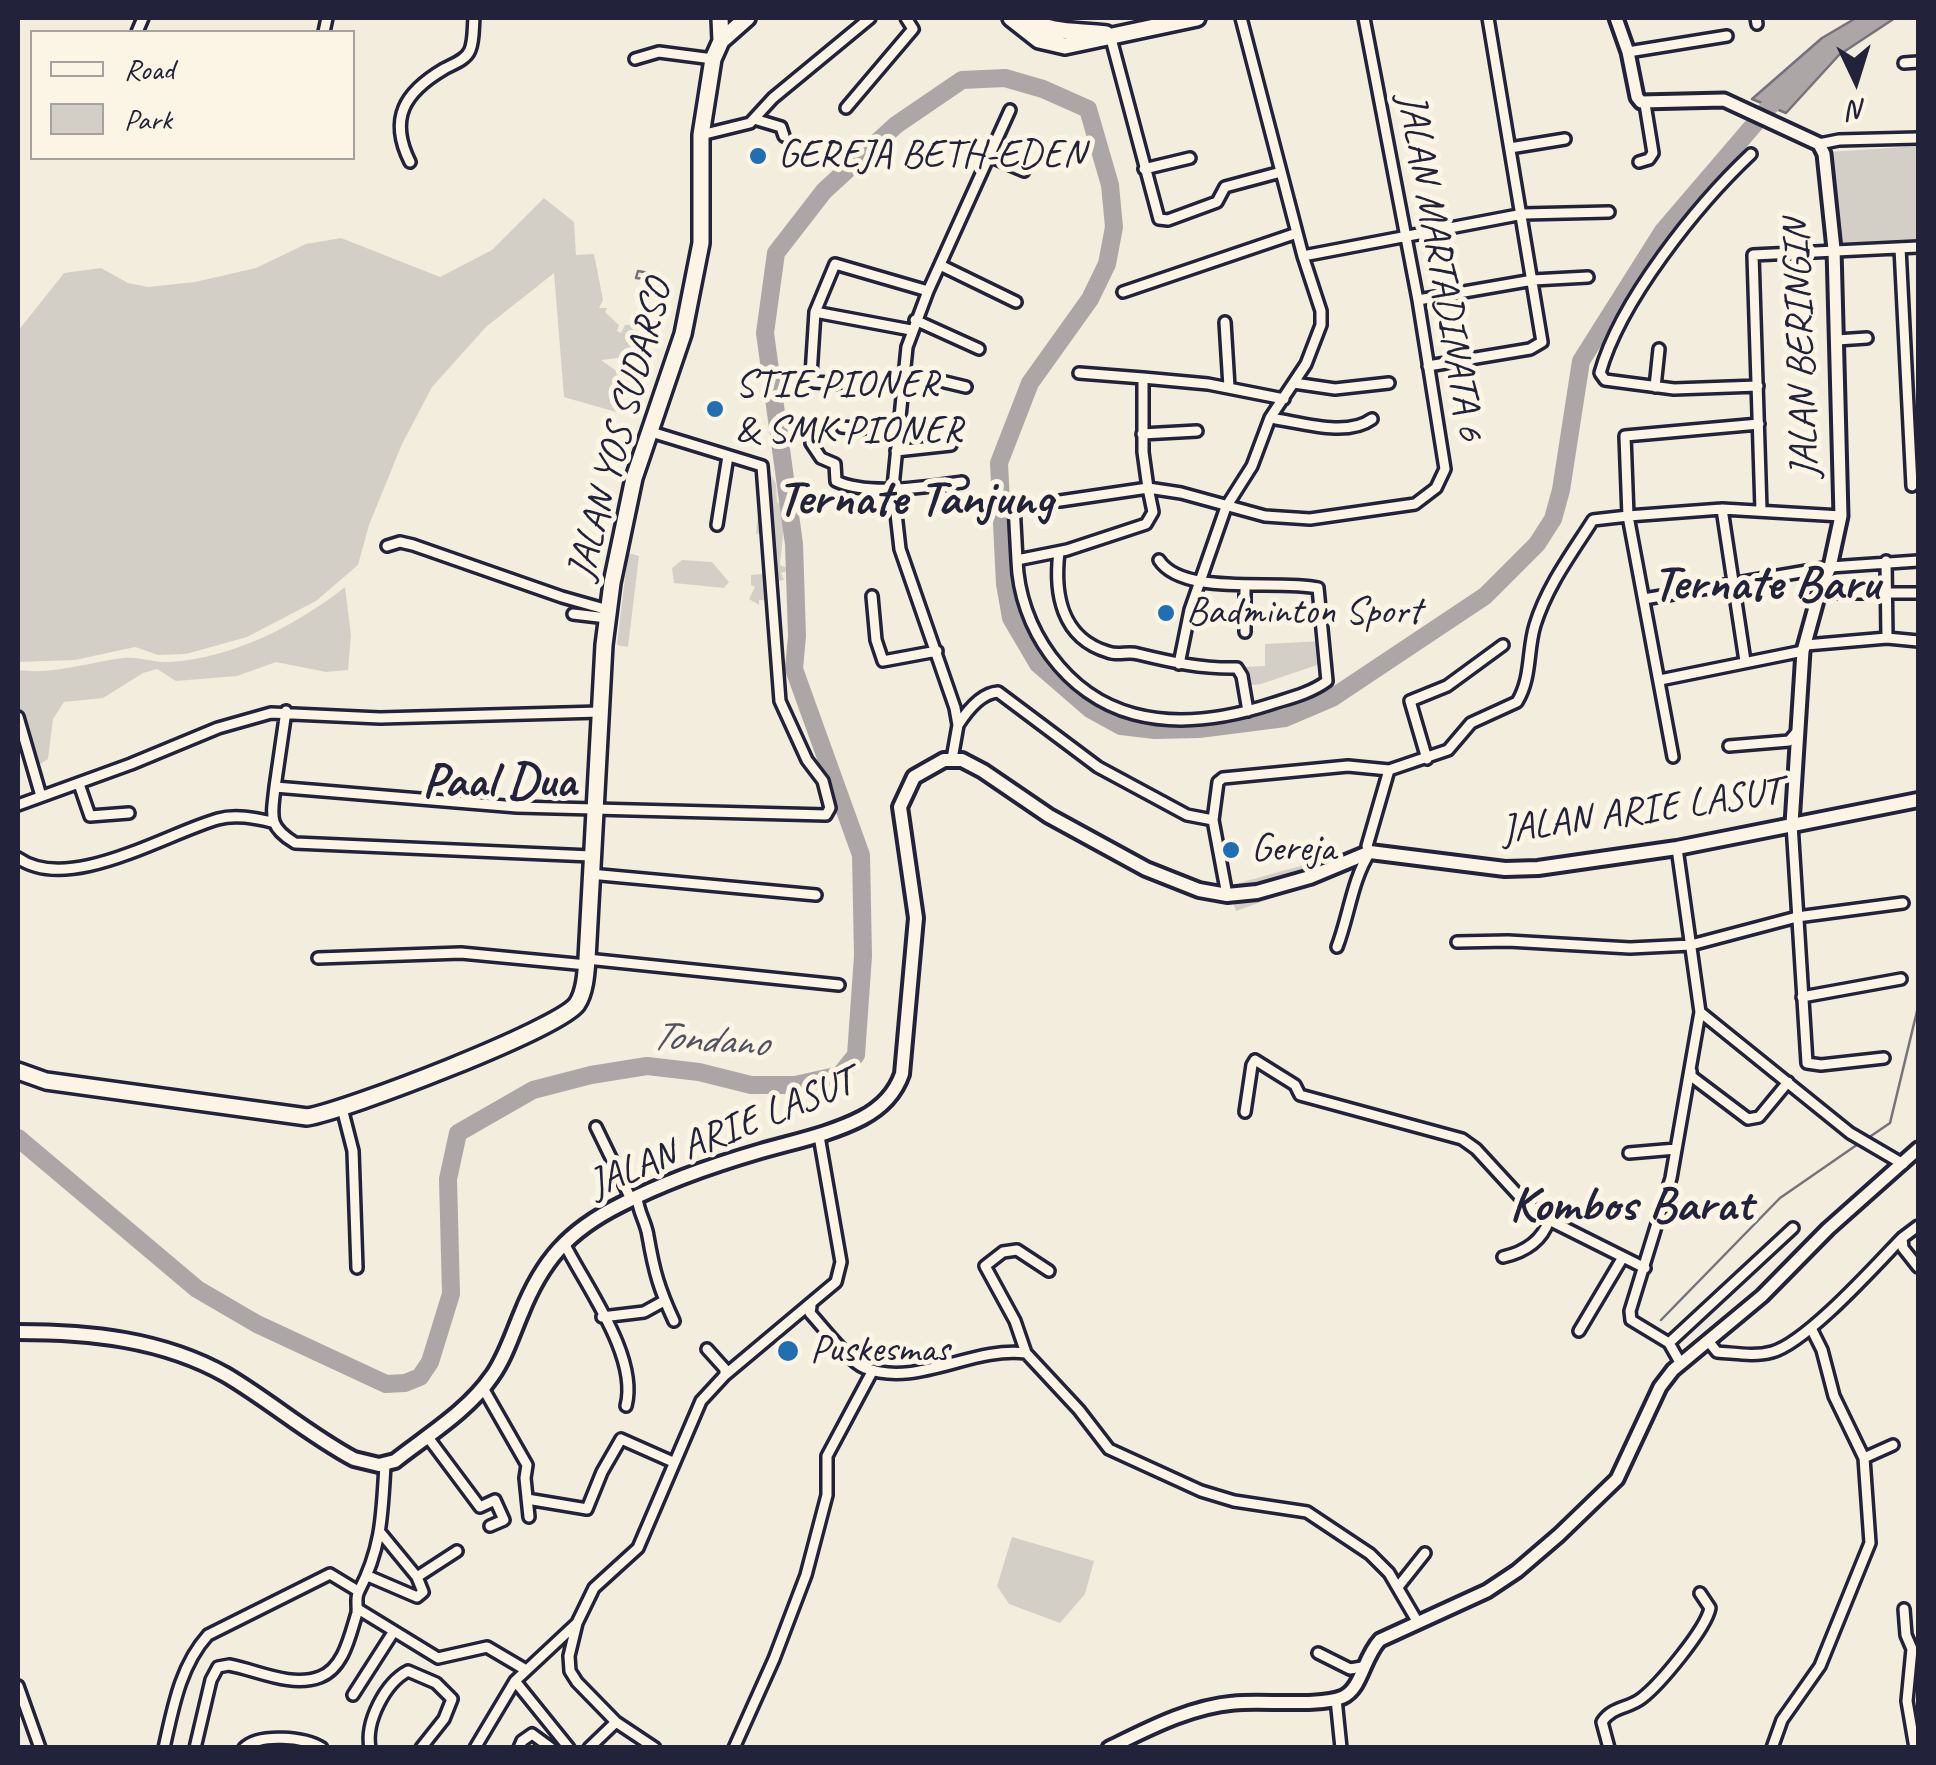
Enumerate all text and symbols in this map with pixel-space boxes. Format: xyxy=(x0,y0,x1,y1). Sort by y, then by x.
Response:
legend xyxy=(30,30,355,160)
north arrow xyxy=(1806,30,1906,130)
text: Road xyxy=(124,50,174,88)
street label: JALAN MARTADINATA 6 xyxy=(1386,90,1494,444)
text: N xyxy=(1848,92,1868,128)
text: Park xyxy=(124,100,172,138)
place label: GEREJA BETH-EDEN xyxy=(778,132,1085,180)
marker: GEREJA BETH-EDEN xyxy=(747,145,769,167)
street label: JALAN BERINGIN xyxy=(1774,219,1830,479)
street label: JALAN YOS SUDARSO xyxy=(558,275,684,585)
place label: STIE PIONER & SMK PIONER xyxy=(735,362,963,456)
marker: STIE PIONER & SMK PIONER xyxy=(704,398,726,420)
district label: Ternate Tanjung xyxy=(777,471,1053,531)
district label: Ternate Baru xyxy=(1653,556,1879,616)
place label: Badminton Sport xyxy=(1186,589,1421,637)
marker: Badminton Sport xyxy=(1155,602,1177,624)
district label: Paal Dua xyxy=(422,753,576,813)
street label: JALAN ARIE LASUT xyxy=(1498,769,1784,855)
place label: Gereja xyxy=(1251,826,1335,874)
marker: Gereja xyxy=(1220,839,1242,861)
water label: Tondano xyxy=(649,1012,769,1070)
street label: JALAN ARIE LASUT xyxy=(582,1059,862,1209)
district label: Kombos Barat xyxy=(1510,1177,1752,1237)
place label: Puskesmas xyxy=(810,1327,949,1375)
marker: Puskesmas xyxy=(775,1338,801,1364)

